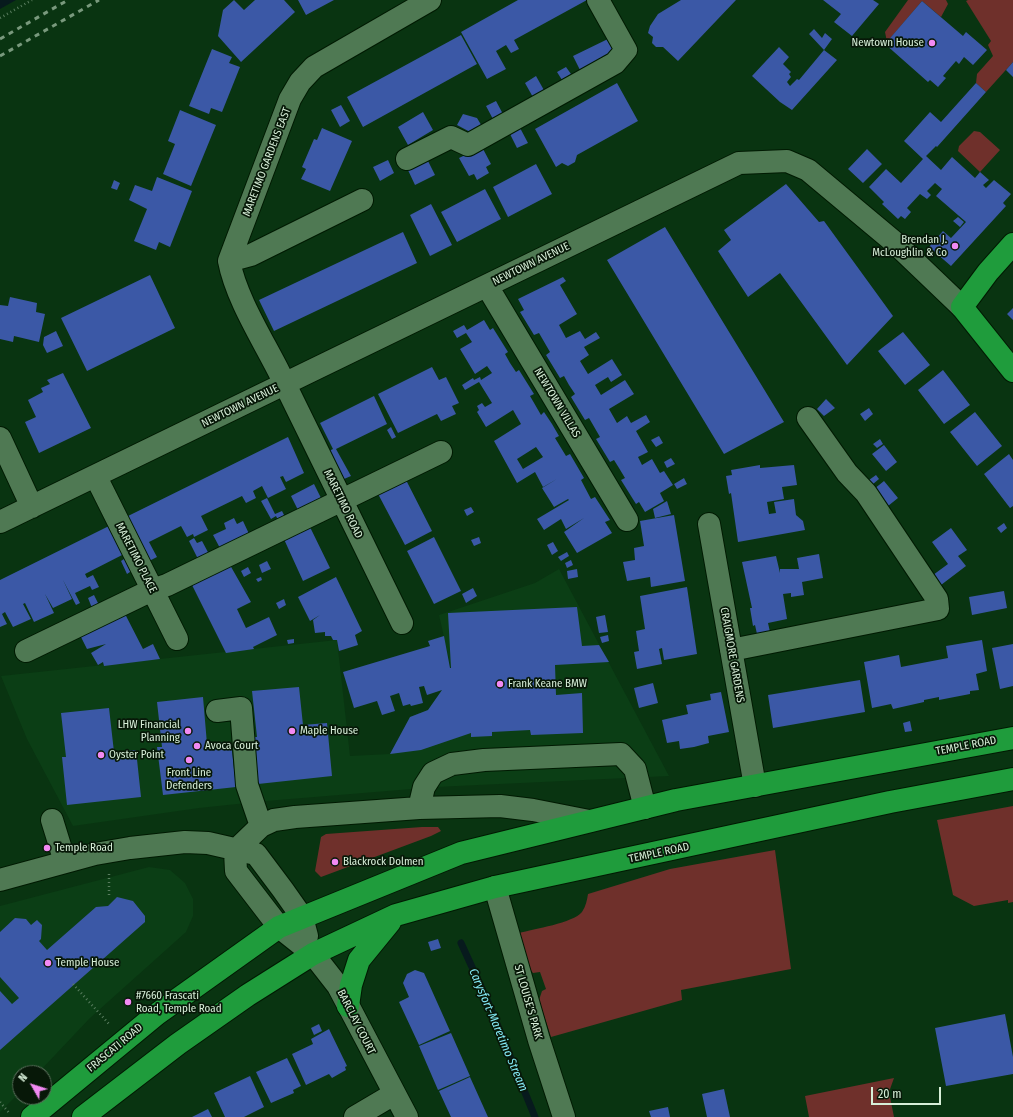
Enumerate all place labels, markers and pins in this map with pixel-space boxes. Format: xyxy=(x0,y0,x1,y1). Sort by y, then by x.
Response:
place label: Newtown House xyxy=(852,36,924,50)
marker: Newtown House xyxy=(927,38,937,48)
place label: Brendan J. McLoughlin & Co xyxy=(872,233,947,259)
marker: Brendan J. McLoughlin & Co xyxy=(950,241,960,251)
place label: Frank Keane BMW xyxy=(508,677,587,691)
marker: Frank Keane BMW xyxy=(495,679,505,689)
place label: LHW Financial Planning xyxy=(118,718,180,744)
place label: Maple House xyxy=(300,724,358,738)
marker: LHW Financial Planning xyxy=(183,726,193,736)
marker: Maple House xyxy=(287,726,297,736)
place label: Avoca Court xyxy=(205,739,258,753)
marker: Avoca Court xyxy=(192,741,202,751)
place label: Oyster Point xyxy=(109,748,164,762)
marker: Oyster Point xyxy=(96,750,106,760)
marker: Front Line Defenders xyxy=(184,755,194,765)
place label: Front Line Defenders xyxy=(166,766,212,792)
place label: Temple Road xyxy=(55,841,113,855)
marker: Temple Road xyxy=(42,843,52,853)
place label: Blackrock Dolmen xyxy=(343,855,424,869)
marker: Blackrock Dolmen xyxy=(330,857,340,867)
place label: Temple House xyxy=(56,956,119,970)
marker: Temple House xyxy=(43,958,53,968)
place label: #7660 Frascati Road, Temple Road xyxy=(136,989,222,1015)
marker: #7660 Frascati Road, Temple Road xyxy=(123,997,133,1007)

